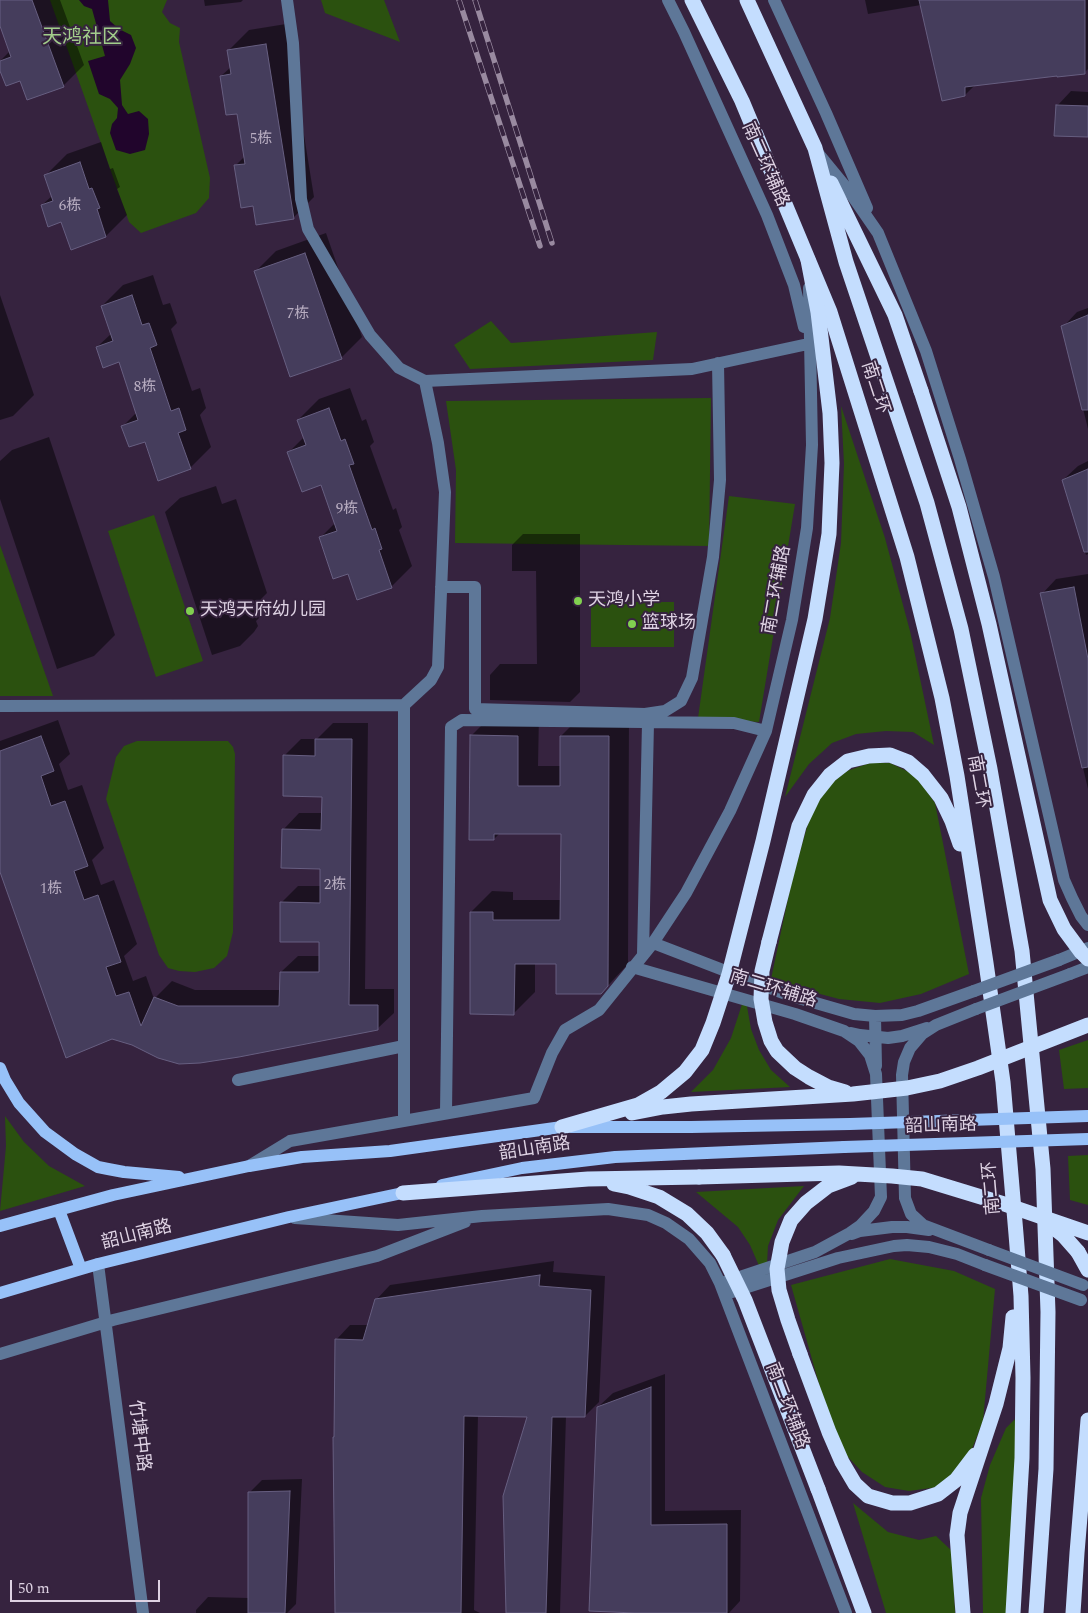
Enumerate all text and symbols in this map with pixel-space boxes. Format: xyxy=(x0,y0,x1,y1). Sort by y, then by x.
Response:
district label: 天鸿社区 xyxy=(42,27,122,51)
street label: 南二环辅路 xyxy=(736,119,792,211)
house number: 5栋 xyxy=(250,131,272,149)
house number: 6栋 xyxy=(59,198,81,216)
house number: 7栋 xyxy=(287,306,309,324)
street label: 南二环 xyxy=(855,359,893,417)
house number: 8栋 xyxy=(134,379,156,397)
house number: 9栋 xyxy=(336,501,358,519)
street label: 南二环辅路 xyxy=(760,544,796,636)
place label: 天鸿小学 xyxy=(588,590,660,612)
marker: 天鸿小学 xyxy=(572,595,584,607)
place label: 天鸿天府幼儿园 xyxy=(200,600,326,622)
marker: 天鸿天府幼儿园 xyxy=(184,605,196,617)
place label: 篮球场 xyxy=(642,613,696,635)
marker: 篮球场 xyxy=(626,618,638,630)
street label: 南二环 xyxy=(962,754,992,810)
house number: 2栋 xyxy=(324,877,346,895)
house number: 1栋 xyxy=(40,881,62,899)
street label: 南二环辅路 xyxy=(727,967,819,1013)
street label: 韶山南路 xyxy=(905,1115,977,1139)
street label: 韶山南路 xyxy=(498,1134,572,1166)
street label: 南二环 xyxy=(980,1160,1006,1216)
street label: 韶山南路 xyxy=(99,1217,175,1255)
street label: 南二环辅路 xyxy=(760,1360,812,1452)
street label: 竹塘中路 xyxy=(123,1399,153,1473)
scale bar xyxy=(12,1570,162,1602)
text: 50 m xyxy=(18,1577,50,1600)

